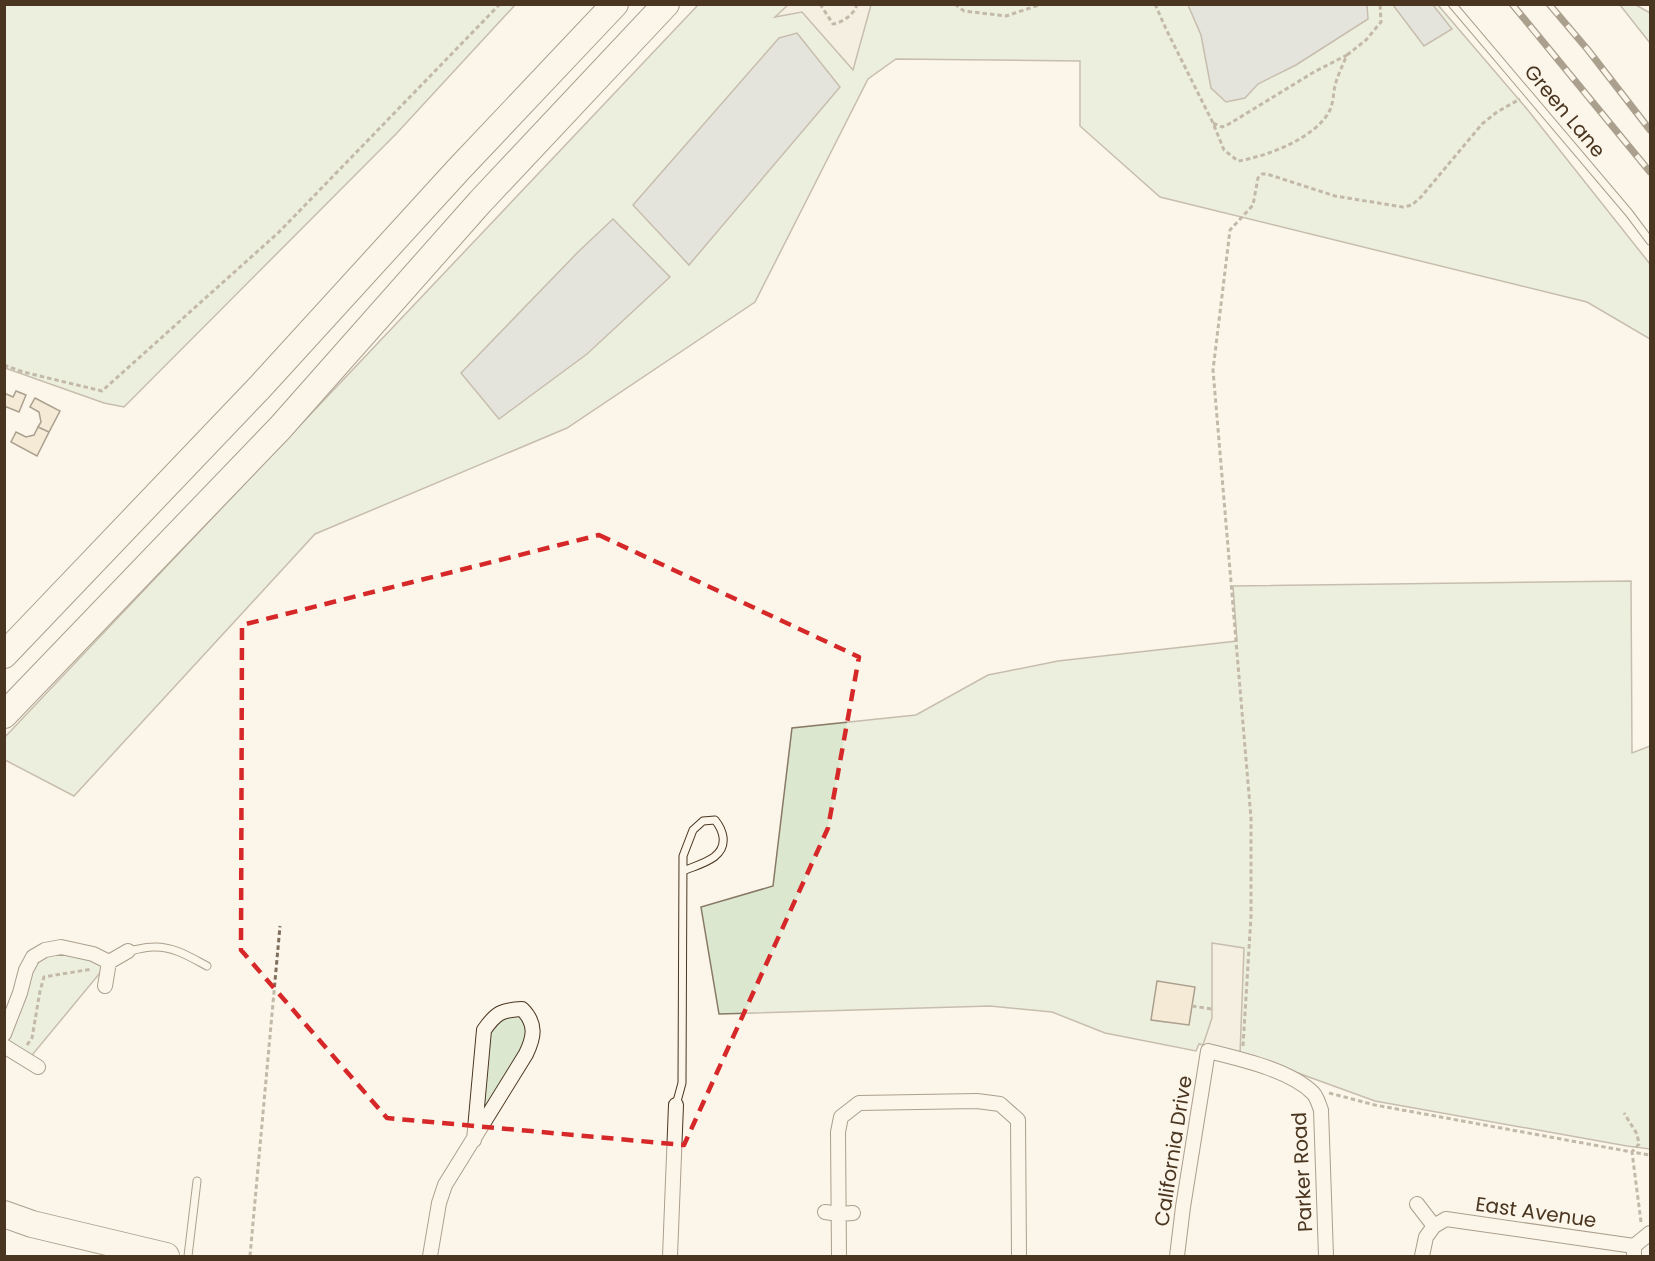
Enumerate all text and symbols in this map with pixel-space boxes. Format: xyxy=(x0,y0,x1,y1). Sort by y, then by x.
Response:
street label: Green Lane xyxy=(1518,59,1612,163)
street label: California Drive xyxy=(1147,1074,1199,1228)
street label: Parker Road xyxy=(1285,1111,1319,1233)
street label: East Avenue xyxy=(1474,1190,1598,1234)

